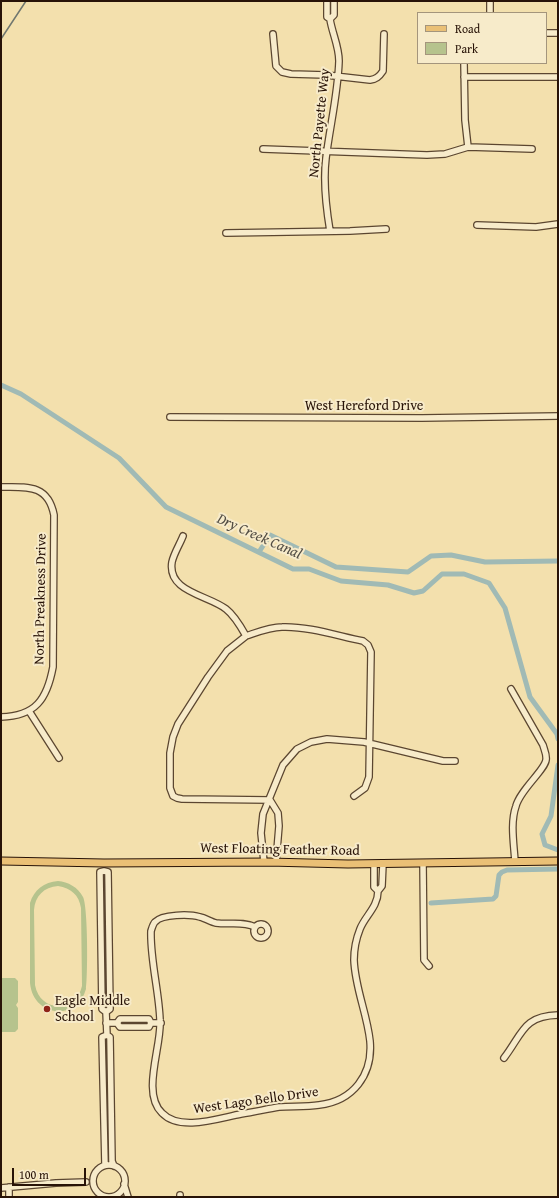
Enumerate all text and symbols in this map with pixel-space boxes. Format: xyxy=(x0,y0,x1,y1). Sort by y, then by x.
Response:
legend xyxy=(417,12,547,64)
text: Road xyxy=(455,20,480,37)
text: Park xyxy=(455,40,478,57)
street label: North Payette Way xyxy=(306,68,334,178)
street label: West Hereford Drive xyxy=(305,398,423,414)
water label: Dry Creek Canal xyxy=(214,510,304,564)
street label: North Preakness Drive xyxy=(31,533,51,665)
street label: West Floating Feather Road xyxy=(200,840,360,860)
place label: Eagle Middle School xyxy=(55,993,130,1026)
marker: Eagle Middle School xyxy=(42,1004,52,1014)
street label: West Lago Bello Drive xyxy=(192,1084,320,1118)
scale bar xyxy=(14,1160,88,1186)
text: 100 m xyxy=(19,1166,49,1183)

